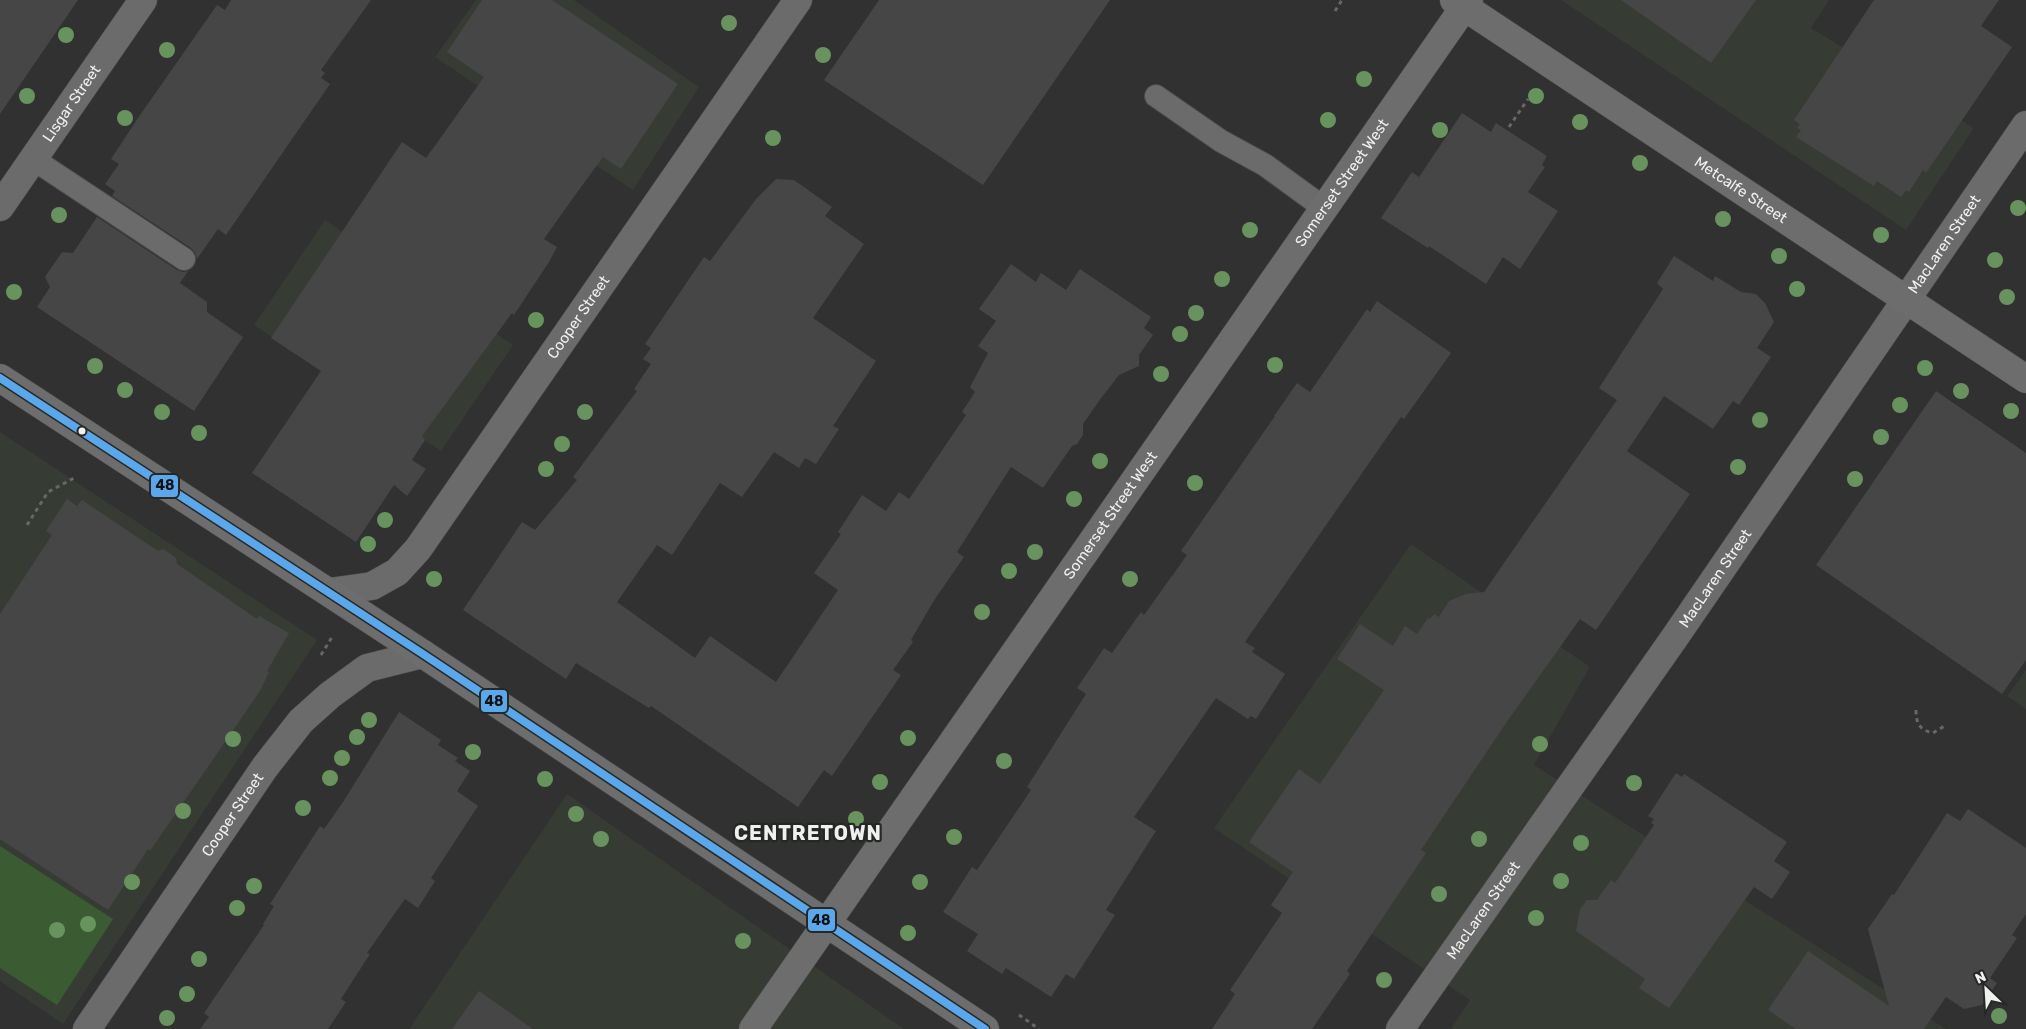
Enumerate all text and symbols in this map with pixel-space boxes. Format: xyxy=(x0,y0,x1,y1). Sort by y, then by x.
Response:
street label: Lisgar Street xyxy=(39,61,105,145)
street label: Somerset Street West xyxy=(1291,115,1393,250)
street label: Metcalfe Street xyxy=(1691,153,1791,227)
street label: MacLaren Street xyxy=(1904,191,1984,297)
street label: Cooper Street xyxy=(543,272,613,362)
unlabelled marker xyxy=(77,426,87,436)
street label: Somerset Street West xyxy=(1060,448,1161,582)
line badge: 48 xyxy=(150,474,179,498)
text: 48 xyxy=(155,477,175,494)
street label: MacLaren Street xyxy=(1675,526,1755,631)
line badge: 48 xyxy=(480,689,508,713)
text: 48 xyxy=(484,693,504,710)
street label: Cooper Street xyxy=(198,769,267,860)
district label: CENTRETOWN xyxy=(734,821,882,845)
street label: MacLaren Street xyxy=(1443,858,1524,963)
line badge: 48 xyxy=(807,908,836,932)
text: 48 xyxy=(811,912,831,929)
north arrow xyxy=(1961,964,2011,1014)
text: N xyxy=(1973,968,1989,988)

